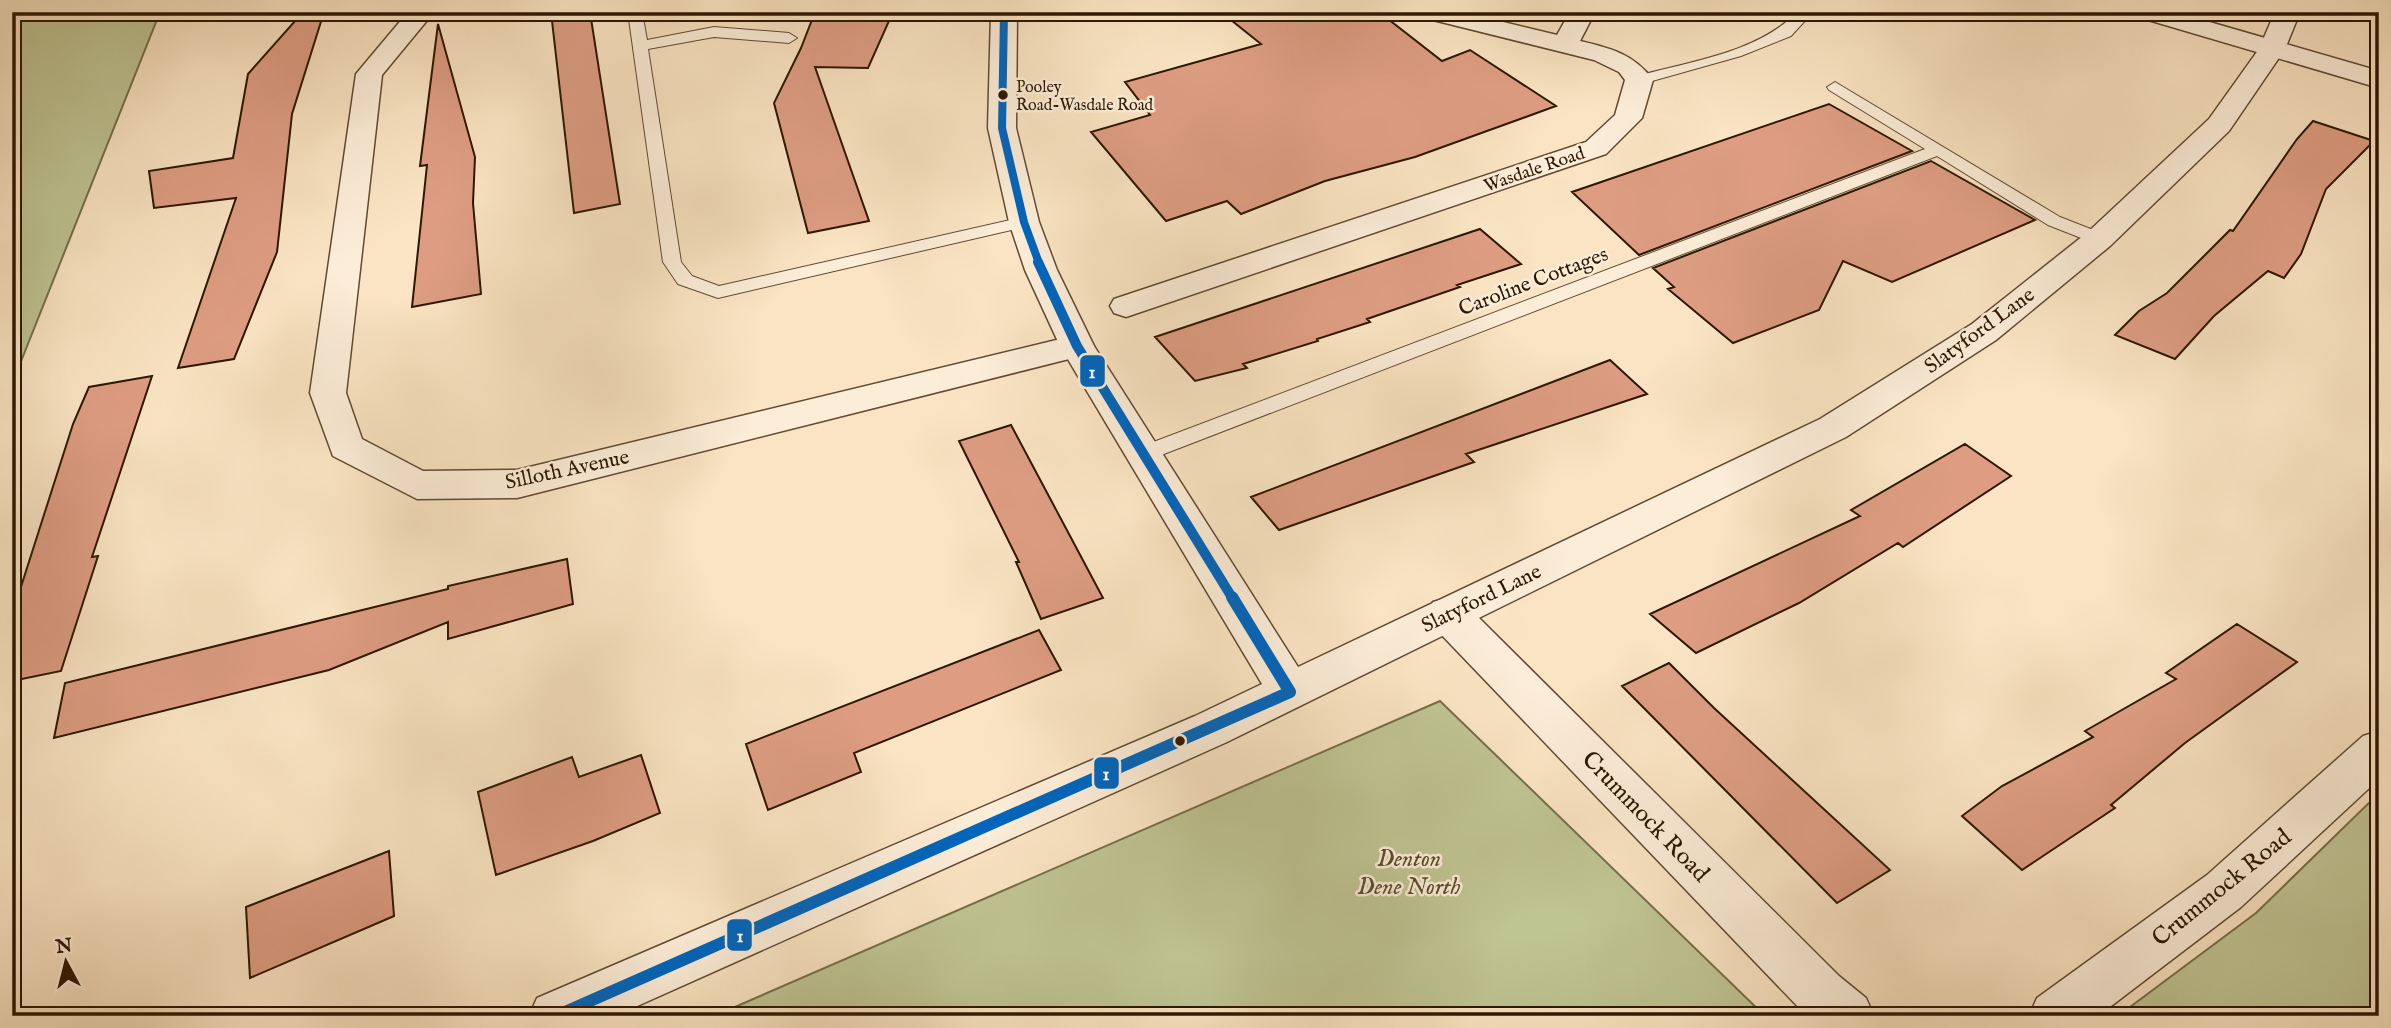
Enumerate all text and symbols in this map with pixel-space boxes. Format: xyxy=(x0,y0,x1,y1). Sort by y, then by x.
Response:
place label: Pooley Road-Wasdale Road xyxy=(1016,78,1154,116)
marker: Pooley Road-Wasdale Road xyxy=(996,88,1010,102)
street label: Wasdale Road xyxy=(1481,142,1588,198)
street label: Caroline Cottages xyxy=(1455,241,1612,323)
street label: Slatyford Lane xyxy=(1919,282,2041,380)
line badge: 1 xyxy=(1079,354,1106,388)
text: 1 xyxy=(1088,361,1096,385)
street label: Silloth Avenue xyxy=(503,444,632,497)
street label: Slatyford Lane xyxy=(1417,559,1546,640)
unlabelled marker xyxy=(1173,734,1187,748)
street label: Crummock Road xyxy=(1574,745,1716,889)
line badge: 1 xyxy=(1093,756,1120,790)
text: 1 xyxy=(1102,763,1110,787)
street label: Crummock Road xyxy=(2146,822,2298,954)
park label: Denton Dene North xyxy=(1357,844,1461,903)
line badge: 1 xyxy=(726,918,753,952)
text: 1 xyxy=(736,925,744,949)
north arrow xyxy=(32,926,102,996)
text: N xyxy=(54,934,74,960)

